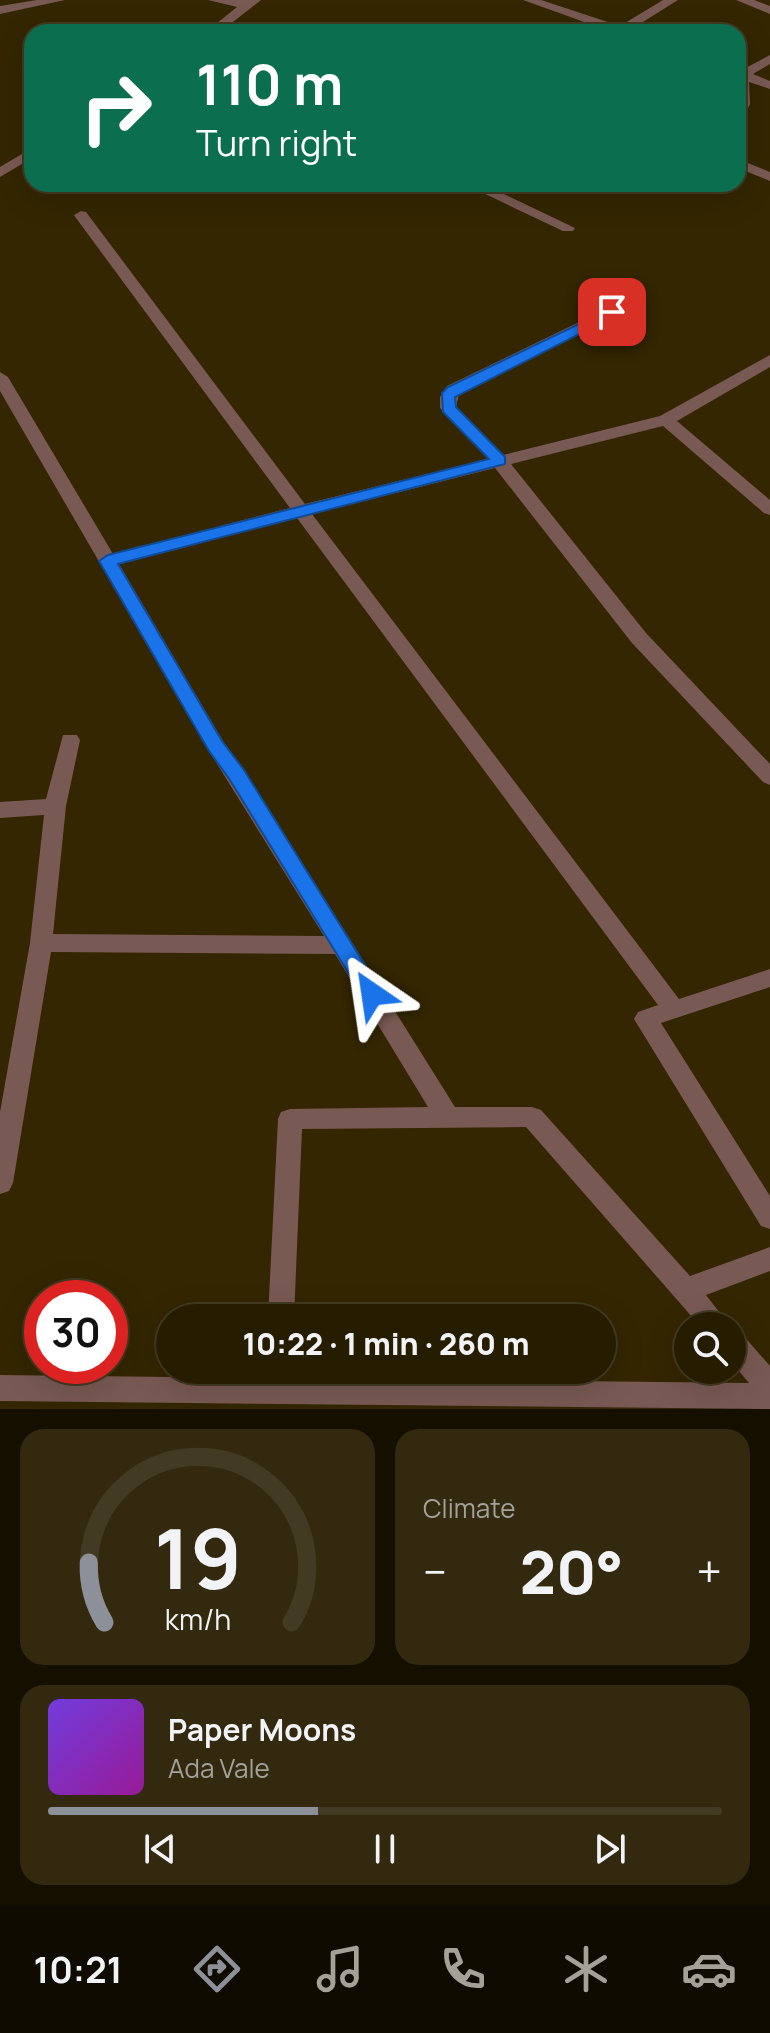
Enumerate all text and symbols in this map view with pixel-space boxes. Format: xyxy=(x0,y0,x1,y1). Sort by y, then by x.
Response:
text: 110 m xyxy=(196,45,343,122)
icon: right xyxy=(64,56,168,160)
text: Turn right xyxy=(196,118,357,167)
pin xyxy=(578,278,646,346)
icon: arrive xyxy=(590,290,634,334)
position arrow xyxy=(330,952,414,1036)
speed limit sign: 30 xyxy=(24,1280,128,1384)
map controls xyxy=(674,1312,746,1384)
button: search xyxy=(674,1312,746,1384)
text: 10:22 · 1 min · 260 m xyxy=(242,1323,530,1364)
text: Climate xyxy=(423,1490,515,1526)
text: 19 xyxy=(153,1500,242,1614)
text: 20° xyxy=(520,1530,624,1612)
text: − xyxy=(423,1541,447,1601)
text: + xyxy=(697,1541,722,1601)
text: km/h xyxy=(164,1600,231,1639)
text: Paper Moons xyxy=(168,1709,356,1750)
text: Ada Vale xyxy=(168,1750,270,1786)
icon: previous xyxy=(138,1827,182,1871)
icon: pause xyxy=(363,1827,407,1871)
icon: next xyxy=(588,1827,632,1871)
icon: directions xyxy=(189,1941,245,1997)
icon: music xyxy=(312,1941,368,1997)
icon: phone xyxy=(435,1941,491,1997)
icon: climate xyxy=(558,1941,614,1997)
icon: car xyxy=(681,1941,737,1997)
text: 10:21 xyxy=(33,1945,122,1994)

